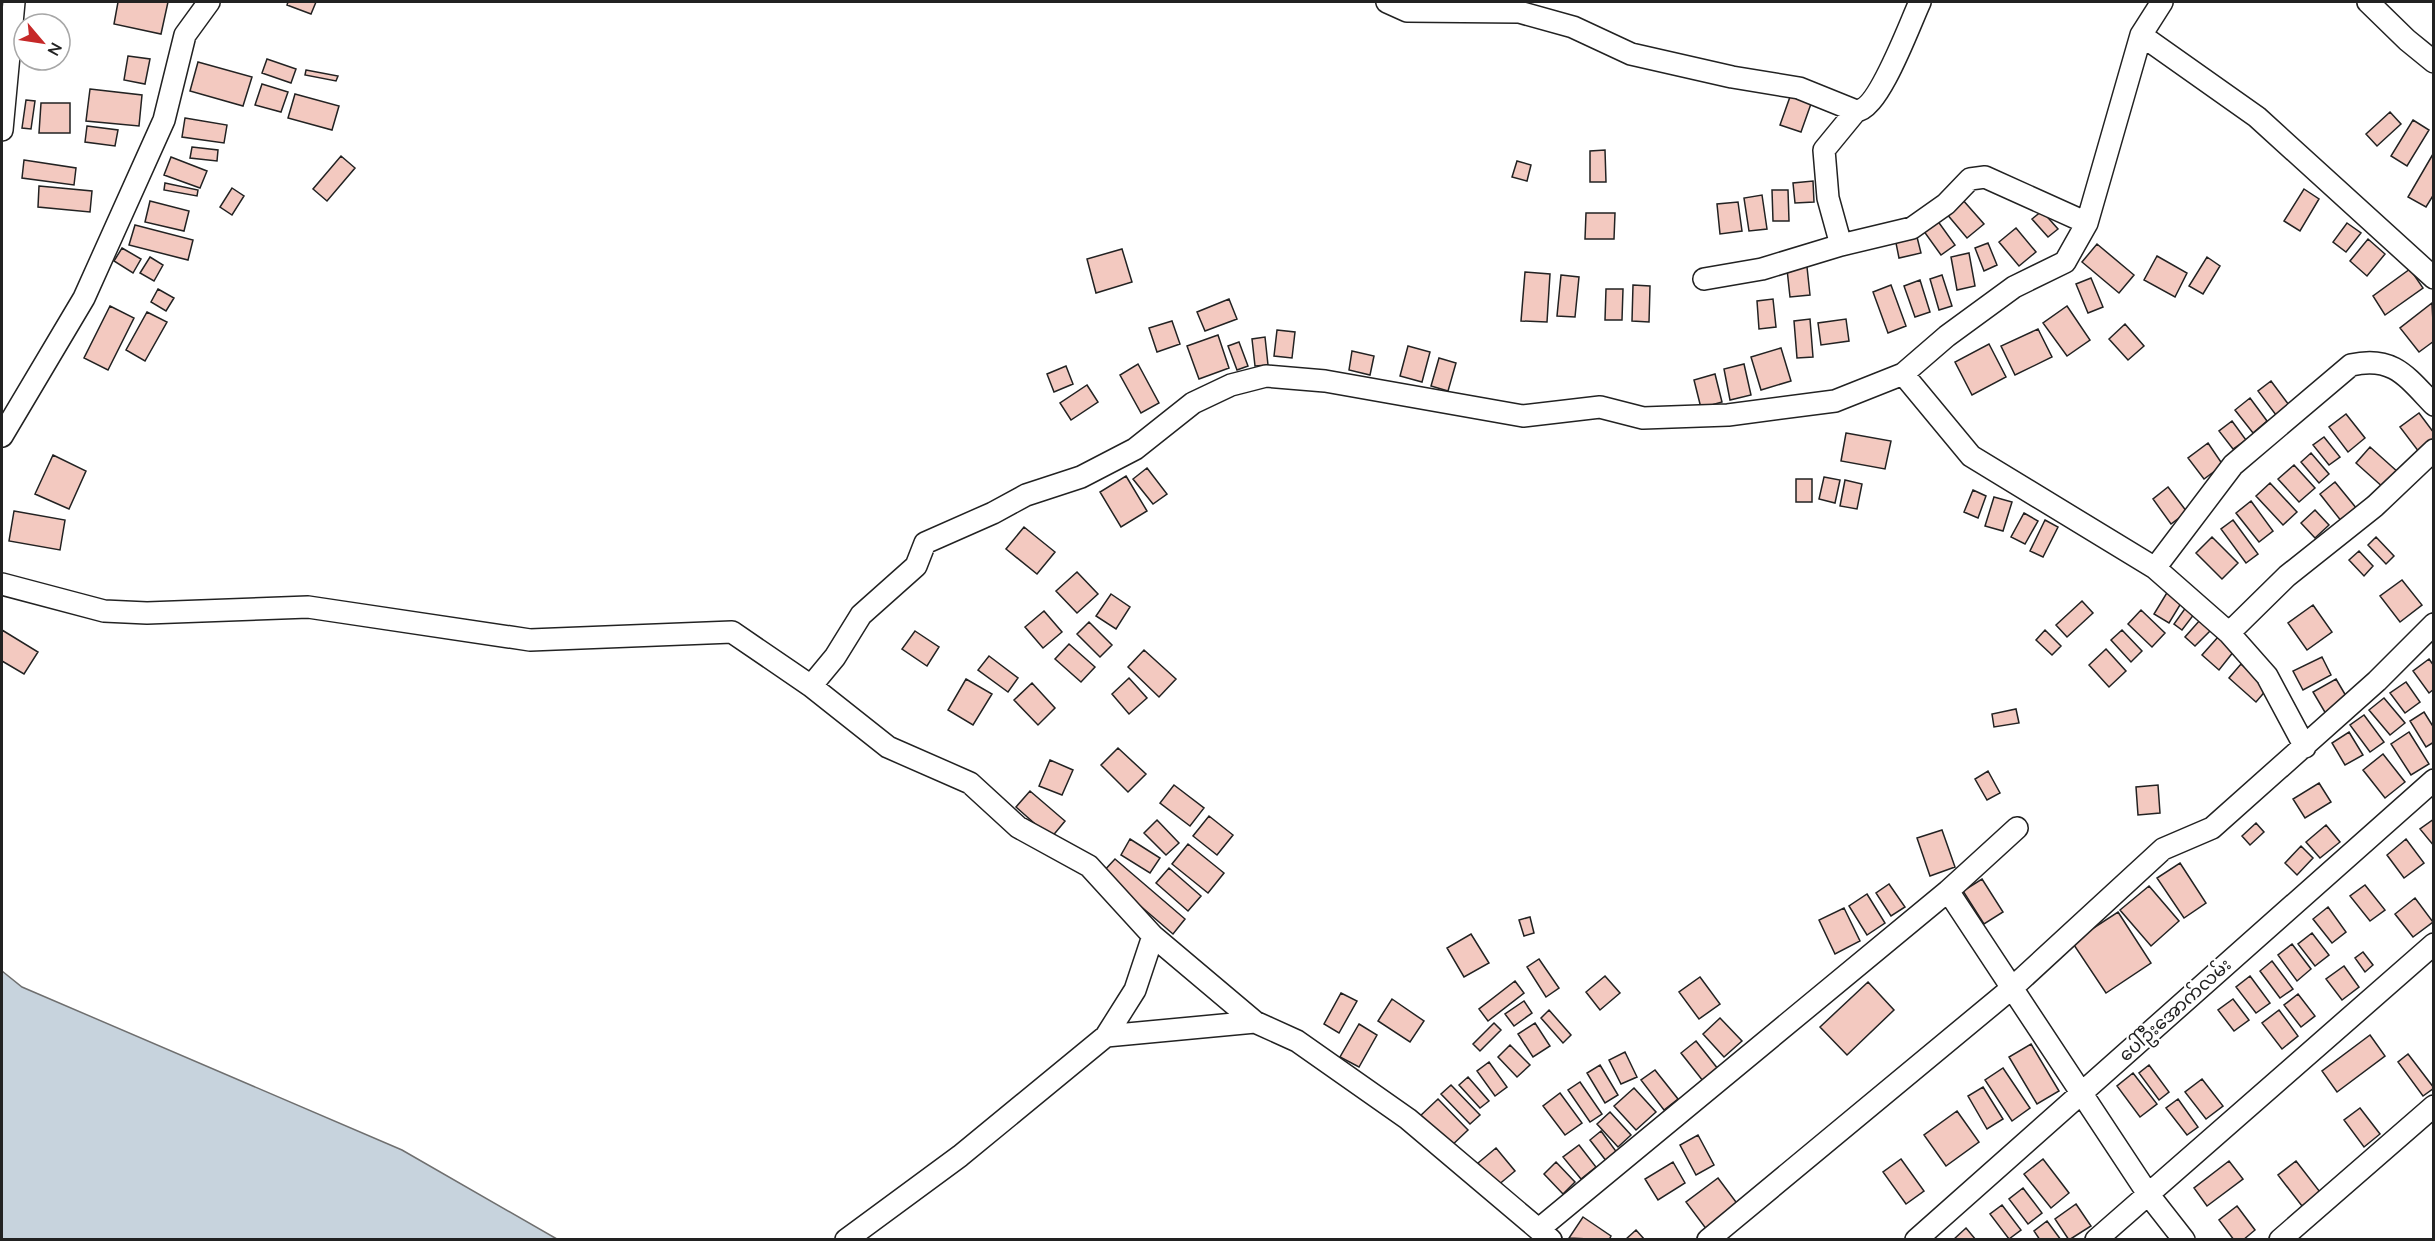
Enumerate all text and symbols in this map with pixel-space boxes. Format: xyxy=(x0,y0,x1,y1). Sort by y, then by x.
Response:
north arrow xyxy=(12,12,72,72)
text: N xyxy=(42,38,67,59)
street label: ပေါ်ဦးအောက်လမ်း xyxy=(2113,952,2238,1069)

